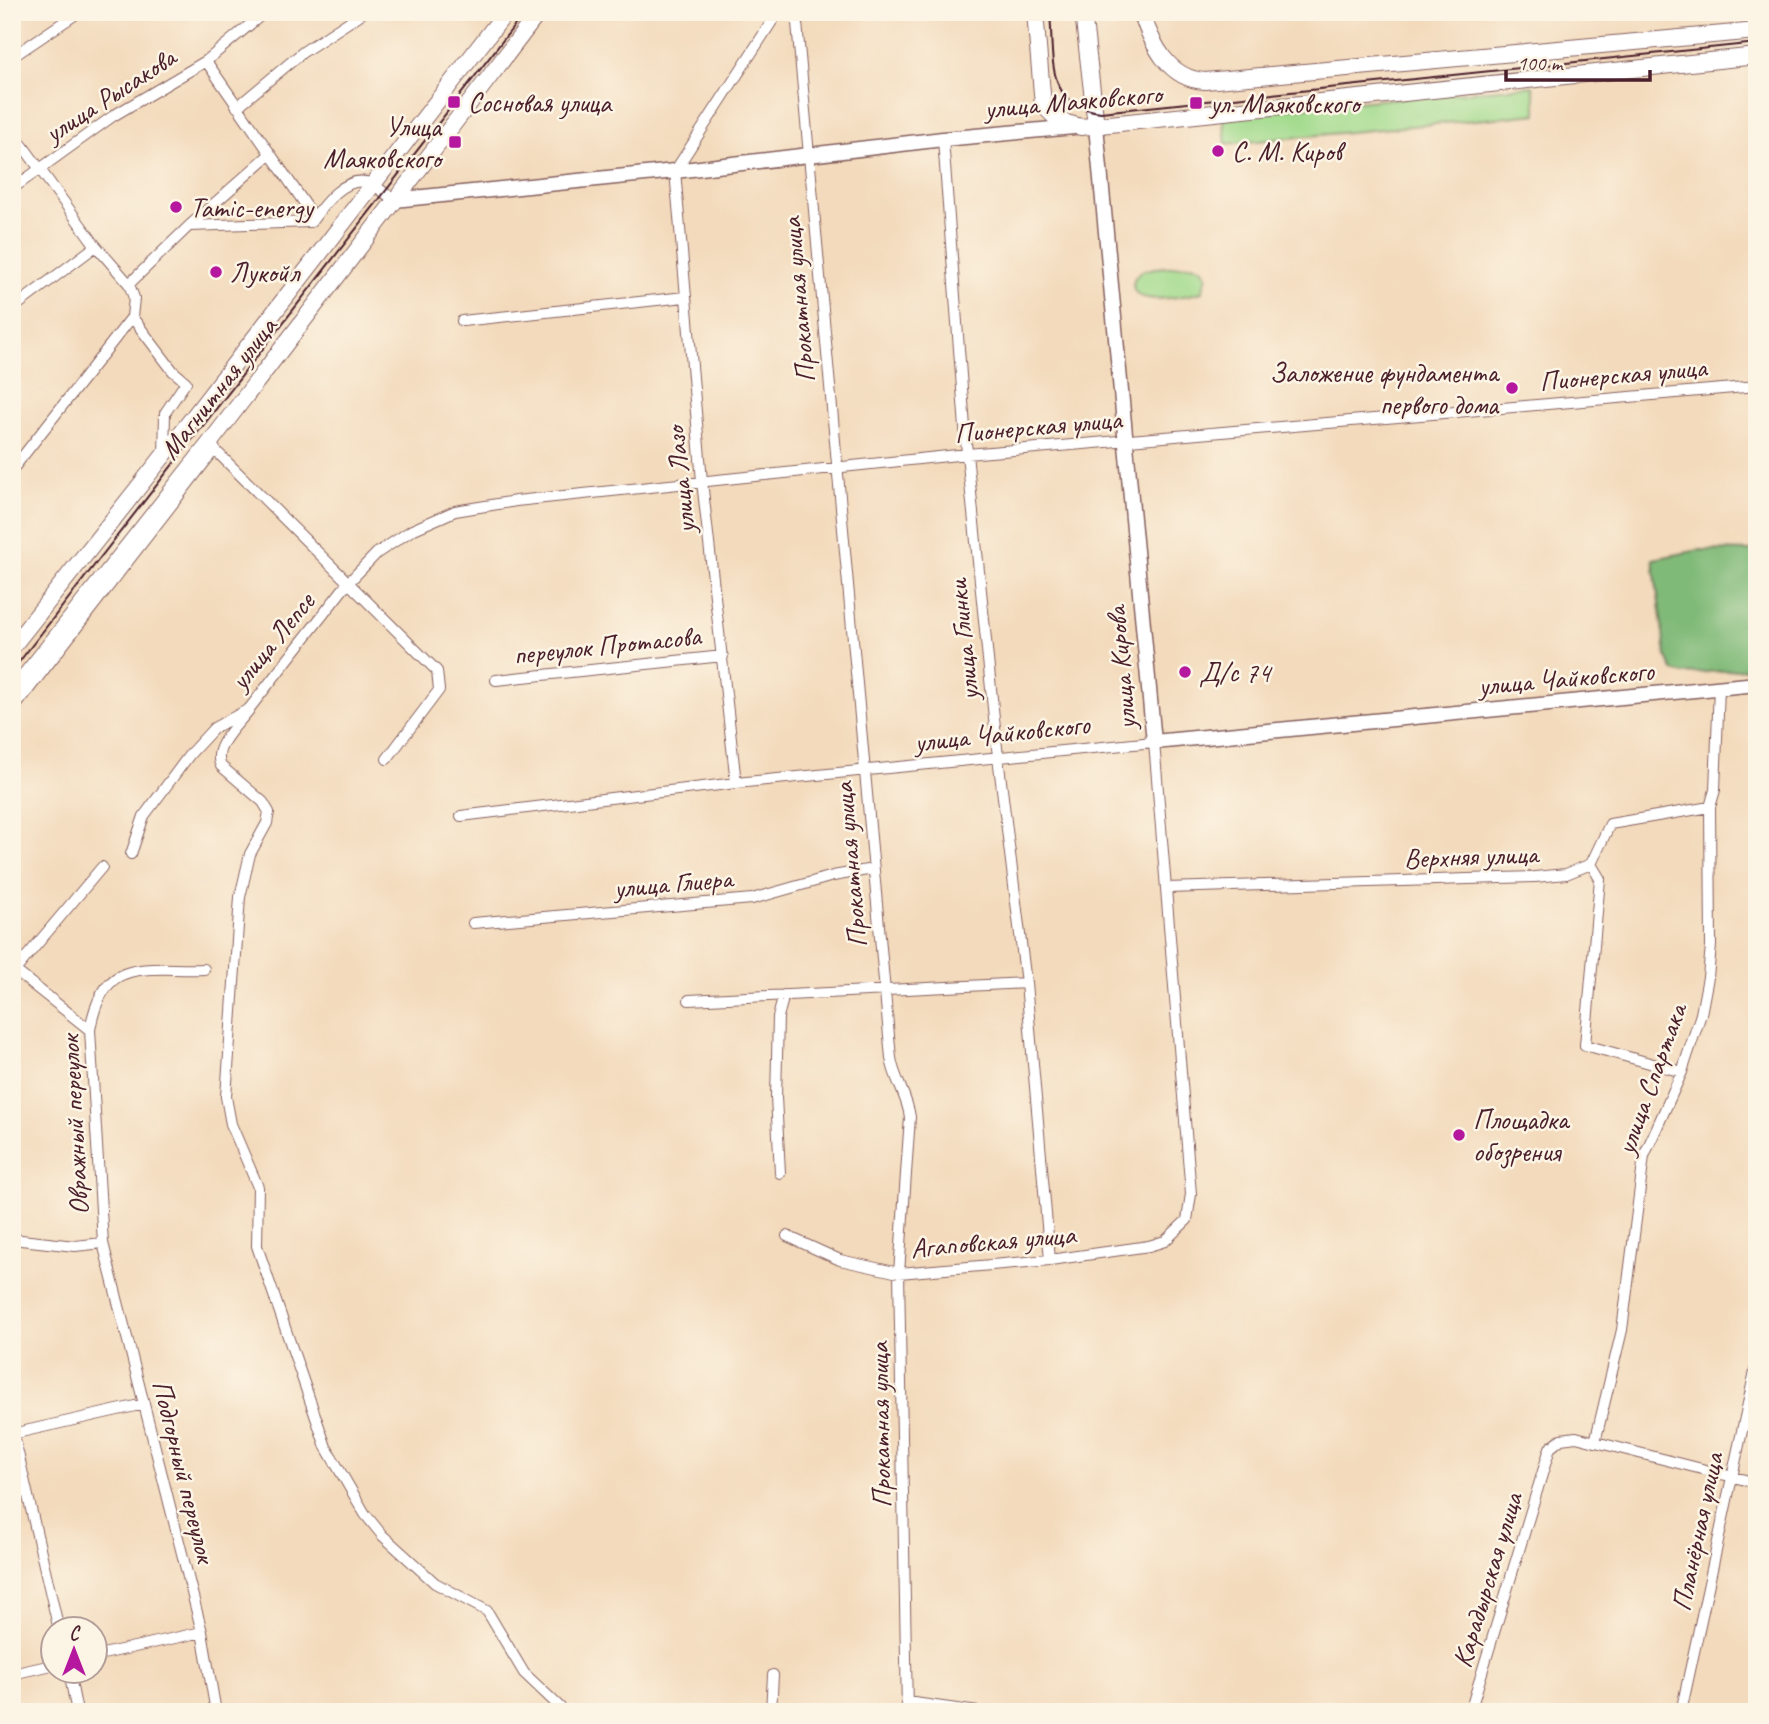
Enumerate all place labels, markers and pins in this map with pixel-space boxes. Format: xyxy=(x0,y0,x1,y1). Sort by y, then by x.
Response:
place label: Сосновая улица xyxy=(468,85,613,120)
place label: ул. Маяковского xyxy=(1208,86,1362,121)
marker: Сосновая улица xyxy=(446,94,462,110)
marker: ул. Маяковского xyxy=(1188,95,1204,111)
place label: Улица Маяковского xyxy=(323,109,444,176)
marker: Улица Маяковского xyxy=(447,134,463,150)
place label: С. М. Киров xyxy=(1232,134,1346,169)
marker: С. М. Киров xyxy=(1210,143,1226,159)
place label: Tamic-energy xyxy=(190,190,315,225)
marker: Tamic-energy xyxy=(168,199,184,215)
place label: Лукойл xyxy=(230,255,301,290)
marker: Лукойл xyxy=(208,264,224,280)
place label: Заложение фундамента первого дома xyxy=(1269,355,1501,422)
marker: Заложение фундамента первого дома xyxy=(1504,380,1520,396)
place label: Д/с 74 xyxy=(1199,655,1273,690)
marker: Д/с 74 xyxy=(1177,664,1193,680)
place label: Площадка обозрения xyxy=(1473,1102,1571,1169)
marker: Площадка обозрения xyxy=(1451,1127,1467,1143)

